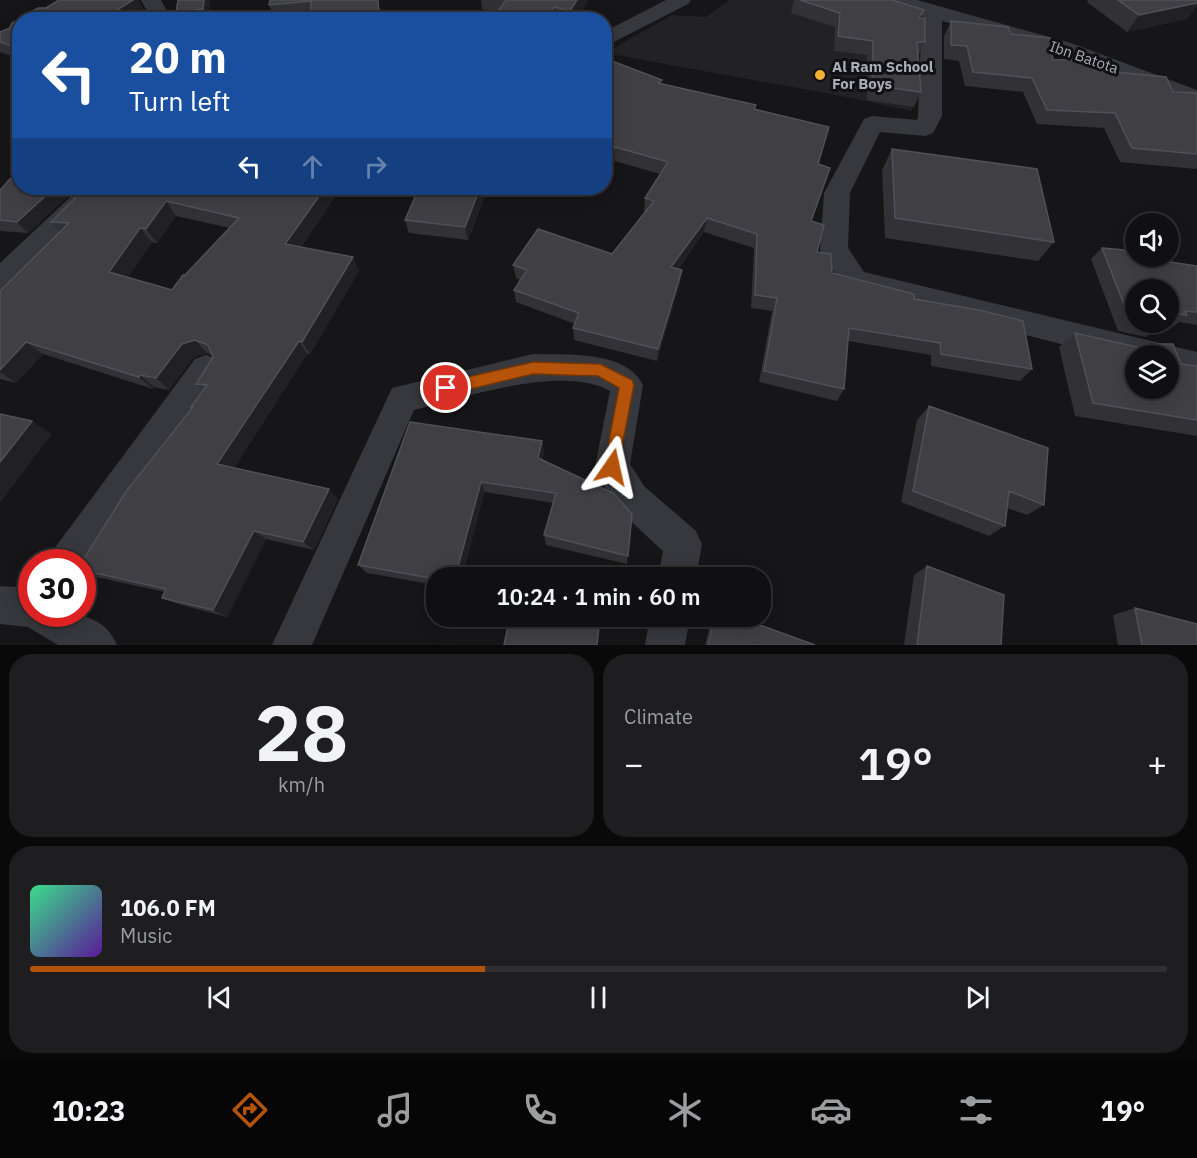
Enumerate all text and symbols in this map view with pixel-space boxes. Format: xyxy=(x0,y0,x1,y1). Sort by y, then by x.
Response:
text: 20 m xyxy=(129,30,227,85)
icon: left xyxy=(30,36,108,114)
street label: Ibn Batota xyxy=(1047,36,1121,78)
place label: Al Ram School For Boys xyxy=(832,57,934,93)
marker: Al Ram School For Boys xyxy=(813,68,827,82)
text: Turn left xyxy=(129,83,230,118)
icon: left xyxy=(233,150,266,183)
icon: ahead xyxy=(296,150,329,183)
icon: right xyxy=(359,150,392,183)
map controls xyxy=(1125,213,1179,399)
button: sound xyxy=(1125,213,1179,267)
button: search xyxy=(1125,279,1179,333)
button: layers xyxy=(1125,345,1179,399)
pin xyxy=(420,362,471,413)
icon: arrive xyxy=(429,371,462,404)
position arrow xyxy=(580,435,644,499)
speed limit sign: 30 xyxy=(18,549,96,627)
text: 10:24 · 1 min · 60 m xyxy=(497,582,701,611)
text: 28 xyxy=(255,681,348,782)
text: Climate xyxy=(624,703,693,730)
text: 19° xyxy=(858,734,933,792)
text: − xyxy=(624,742,644,785)
text: + xyxy=(1147,742,1167,785)
text: km/h xyxy=(278,771,325,798)
text: 106.0 FM xyxy=(120,893,216,922)
text: Music xyxy=(120,922,172,949)
icon: previous xyxy=(203,981,236,1014)
icon: pause xyxy=(582,981,615,1014)
icon: next xyxy=(961,981,994,1014)
icon: directions xyxy=(229,1089,271,1131)
icon: music xyxy=(374,1089,416,1131)
icon: phone xyxy=(519,1089,561,1131)
icon: climate xyxy=(664,1089,706,1131)
icon: car xyxy=(810,1089,852,1131)
icon: filters xyxy=(955,1089,997,1131)
text: 10:23 xyxy=(52,1093,125,1128)
text: 19° xyxy=(1100,1093,1145,1128)

